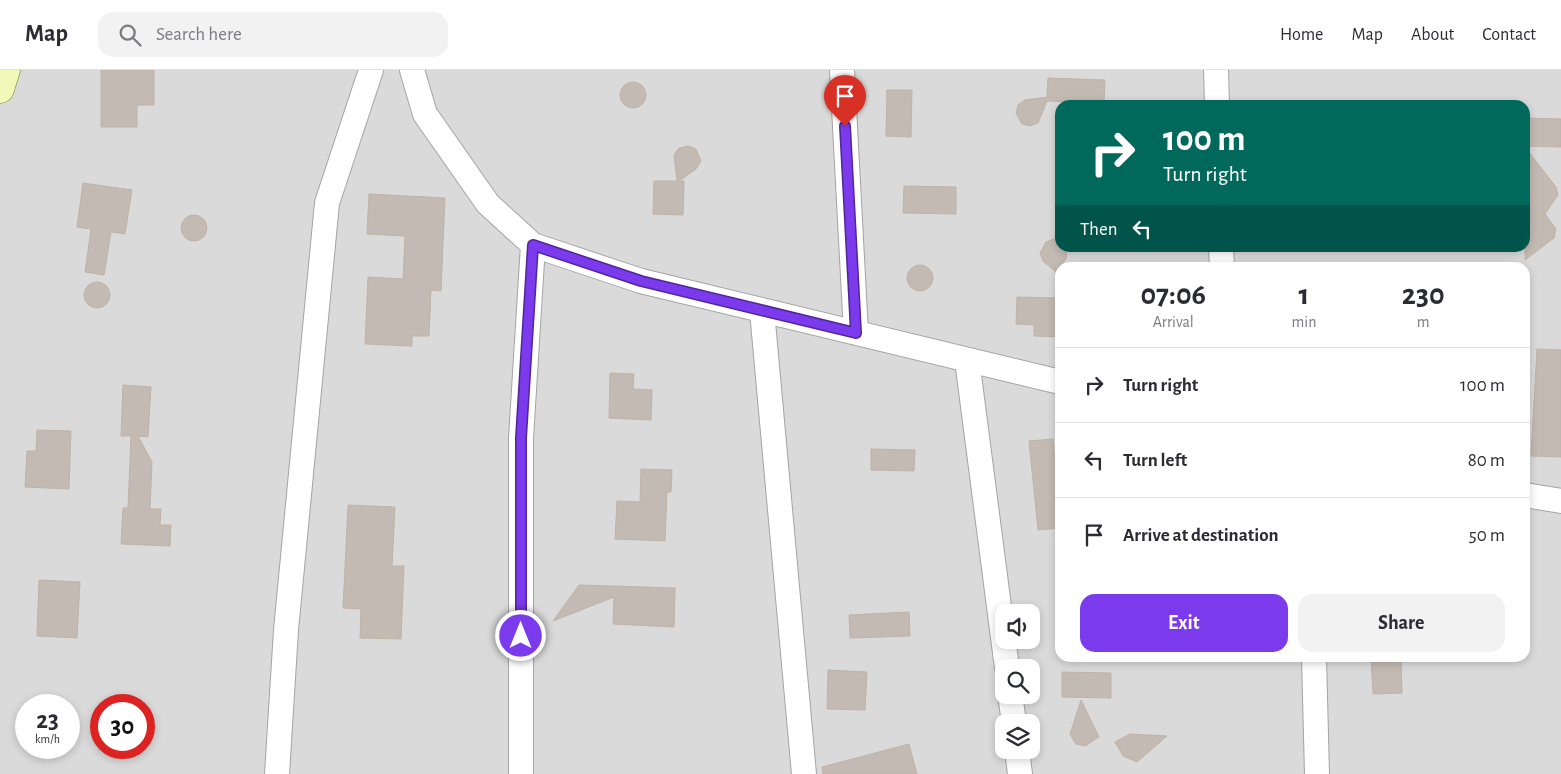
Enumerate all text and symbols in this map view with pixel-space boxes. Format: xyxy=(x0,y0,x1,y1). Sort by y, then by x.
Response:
search box xyxy=(98,12,448,57)
icon: search xyxy=(116,21,144,49)
text: Map xyxy=(25,22,68,46)
text: Search here xyxy=(156,25,242,44)
text: Home xyxy=(1280,26,1323,44)
text: Map xyxy=(1351,26,1383,44)
text: About xyxy=(1411,26,1454,44)
text: Contact xyxy=(1482,26,1536,44)
pin xyxy=(824,75,866,126)
icon: arrive xyxy=(831,82,859,110)
icon: right xyxy=(1080,120,1145,185)
text: 100 m xyxy=(1163,122,1246,157)
text: Turn right xyxy=(1163,163,1247,185)
icon: left xyxy=(1128,215,1156,243)
text: Then xyxy=(1080,220,1118,239)
text: 07:06 xyxy=(1140,280,1206,310)
text: 1 xyxy=(1299,280,1309,310)
text: 230 xyxy=(1402,280,1445,310)
text: Arrival xyxy=(1153,314,1194,330)
text: min xyxy=(1291,314,1316,330)
text: m xyxy=(1417,314,1430,330)
icon: right xyxy=(1080,371,1108,399)
text: Turn right xyxy=(1123,376,1198,395)
text: 100 m xyxy=(1460,376,1505,395)
icon: left xyxy=(1080,446,1108,474)
text: Turn left xyxy=(1123,451,1187,470)
text: 80 m xyxy=(1468,451,1505,470)
icon: arrive xyxy=(1080,521,1108,549)
text: Arrive at destination xyxy=(1123,526,1279,545)
text: 50 m xyxy=(1469,526,1505,545)
button: Exit xyxy=(1080,594,1288,652)
button: Share xyxy=(1298,594,1505,652)
map controls xyxy=(995,604,1040,759)
button: sound xyxy=(995,604,1040,649)
position arrow xyxy=(494,609,546,661)
button: search xyxy=(995,659,1040,704)
speed limit sign: 30 xyxy=(90,694,155,759)
text: 23 xyxy=(36,708,59,733)
button: layers xyxy=(995,714,1040,759)
text: km/h xyxy=(35,733,60,745)

